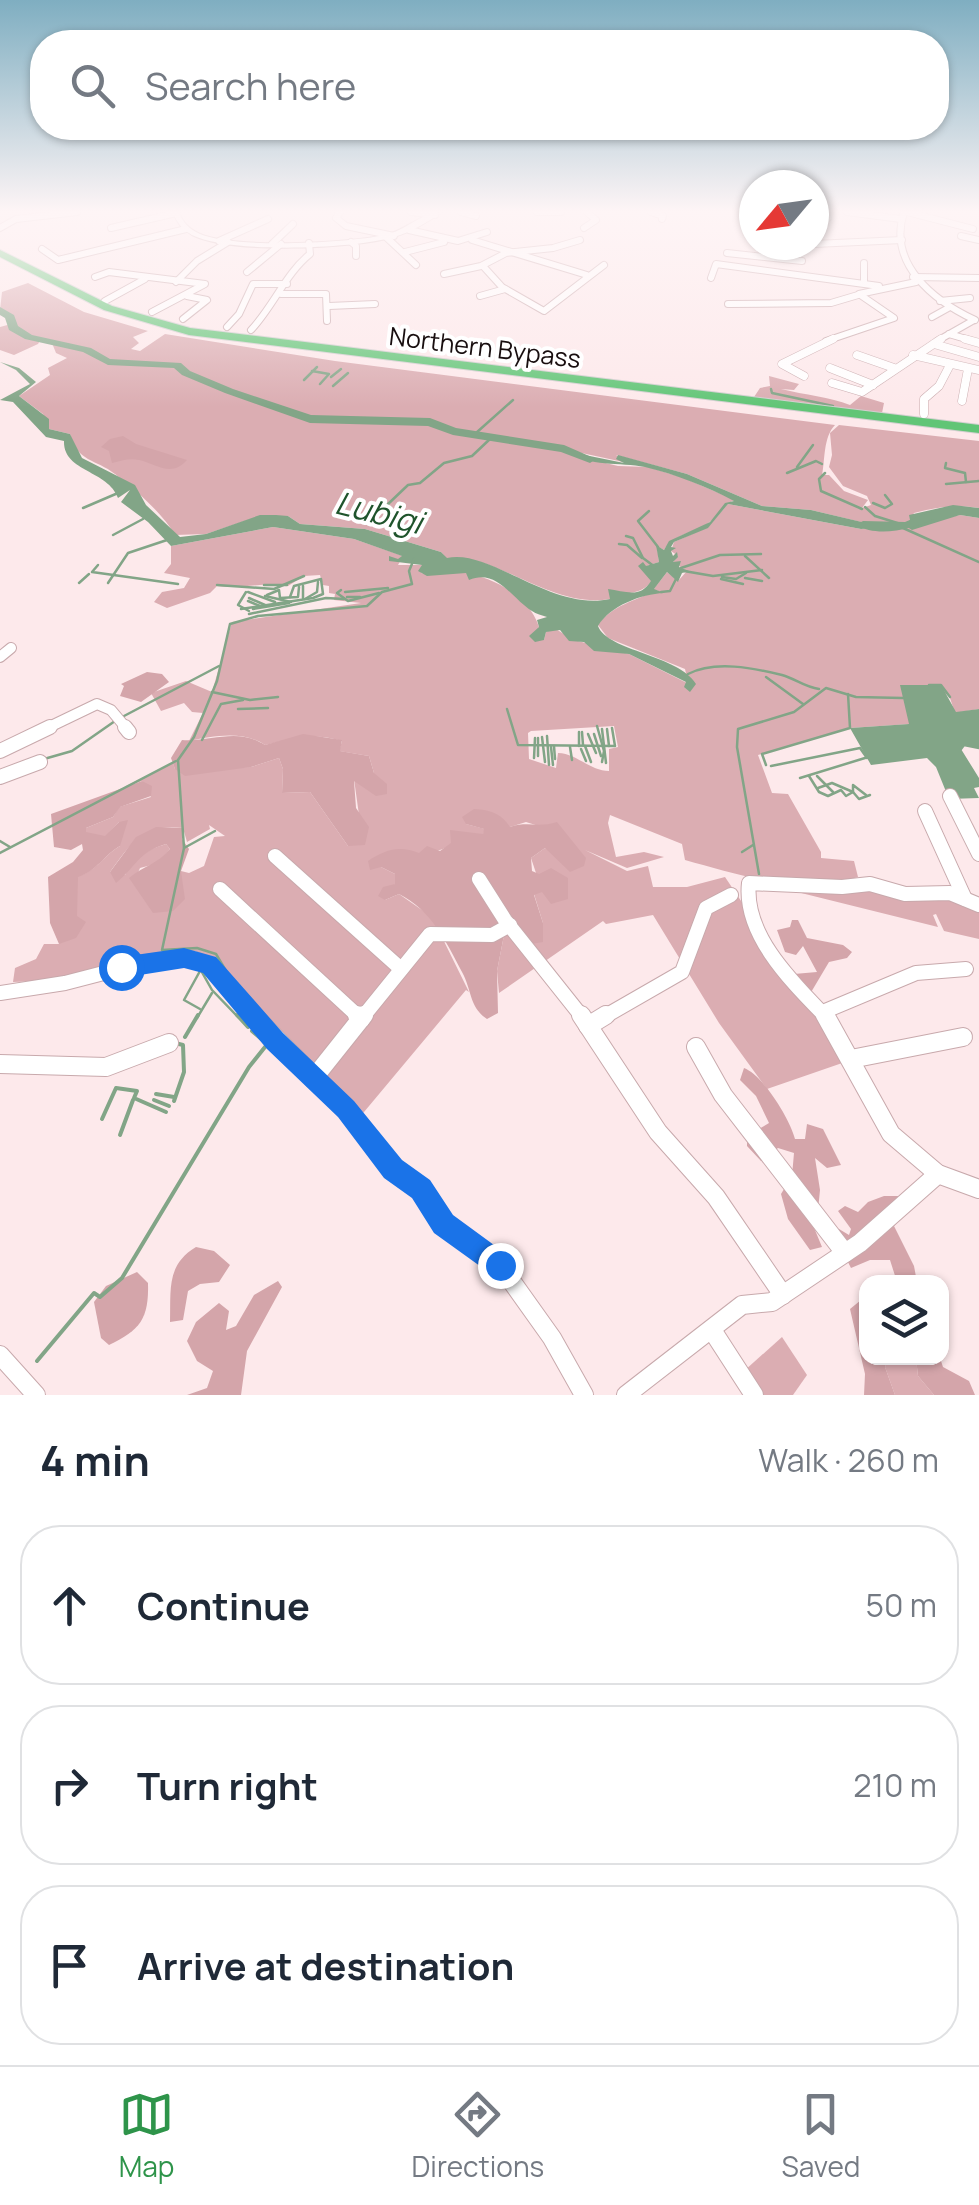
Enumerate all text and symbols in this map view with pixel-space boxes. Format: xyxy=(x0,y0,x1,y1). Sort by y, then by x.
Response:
search box xyxy=(30,30,949,140)
icon: search xyxy=(65,58,120,113)
text: Search here xyxy=(145,59,356,111)
north arrow xyxy=(739,170,829,260)
street label: Northern Bypass xyxy=(387,318,583,376)
water label: Lubigi xyxy=(331,480,431,545)
route start xyxy=(99,945,145,991)
route end xyxy=(478,1243,524,1289)
map controls xyxy=(859,1275,949,1365)
button: layers xyxy=(859,1275,949,1365)
text: 4 min xyxy=(40,1431,150,1489)
text: Walk · 260 m xyxy=(758,1438,939,1482)
icon: ahead xyxy=(42,1578,97,1633)
text: Continue xyxy=(137,1579,310,1631)
text: 50 m xyxy=(865,1583,937,1627)
icon: right xyxy=(42,1758,97,1813)
text: Turn right xyxy=(137,1759,318,1811)
text: 210 m xyxy=(853,1763,937,1807)
icon: arrive xyxy=(42,1938,97,1993)
text: Arrive at destination xyxy=(137,1939,514,1991)
tab: Map xyxy=(119,2087,174,2185)
tab: Directions xyxy=(412,2087,544,2185)
tab: Saved xyxy=(781,2087,860,2185)

